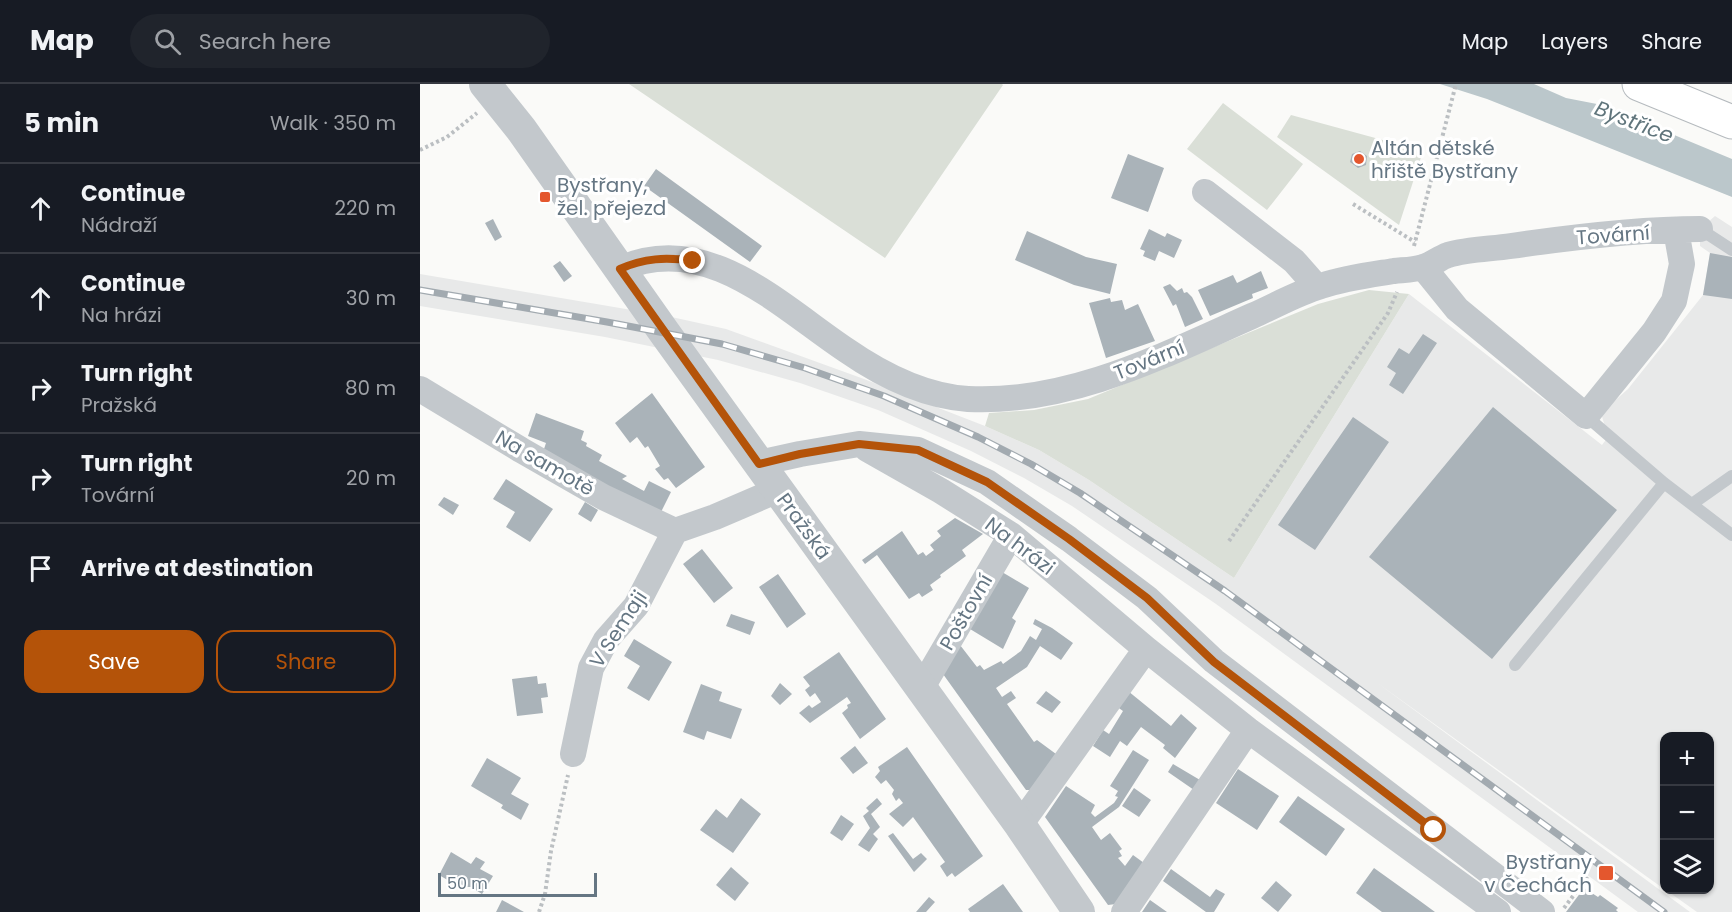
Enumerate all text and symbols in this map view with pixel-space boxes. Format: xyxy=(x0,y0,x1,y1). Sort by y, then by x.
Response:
search box xyxy=(130,14,550,68)
text: Map xyxy=(30,21,94,60)
icon: search xyxy=(151,25,184,58)
text: Search here xyxy=(199,26,331,57)
text: Map xyxy=(1462,27,1508,56)
text: Layers xyxy=(1541,27,1608,56)
text: Share xyxy=(1641,27,1702,56)
water label: Bystřice xyxy=(1591,93,1678,150)
text: 5 min xyxy=(24,105,99,141)
text: Walk · 350 m xyxy=(270,109,396,137)
place label: Altán dětské hřiště Bystřany xyxy=(1371,134,1518,185)
marker: Altán dětské hřiště Bystřany xyxy=(1352,152,1366,166)
place label: Bystřany, žel. přejezd xyxy=(557,171,666,222)
text: Continue xyxy=(81,178,185,209)
marker: Bystřany, žel. přejezd xyxy=(538,190,552,204)
icon: ahead xyxy=(24,192,57,225)
text: 220 m xyxy=(335,194,396,222)
text: Nádraží xyxy=(81,211,157,239)
street label: Tovární xyxy=(1575,218,1651,252)
route end xyxy=(679,247,705,273)
text: Continue xyxy=(81,268,185,299)
icon: ahead xyxy=(24,282,57,315)
text: 30 m xyxy=(346,284,396,312)
text: Na hrázi xyxy=(81,301,162,329)
street label: Tovární xyxy=(1110,333,1188,387)
text: Turn right xyxy=(81,358,192,389)
icon: right xyxy=(24,372,57,405)
text: 80 m xyxy=(345,374,396,402)
text: Pražská xyxy=(81,391,157,419)
street label: Na samotě xyxy=(490,423,600,503)
text: Turn right xyxy=(81,448,192,479)
icon: right xyxy=(24,462,57,495)
text: 20 m xyxy=(346,464,396,492)
text: Tovární xyxy=(81,481,155,509)
street label: Pražská xyxy=(770,487,838,565)
street label: Na hrázi xyxy=(979,511,1061,581)
icon: arrive xyxy=(24,552,57,585)
text: Arrive at destination xyxy=(81,553,313,584)
street label: Poštovní xyxy=(933,569,999,655)
street label: V Semaji xyxy=(583,585,653,673)
button: Save xyxy=(24,630,204,693)
button: Share xyxy=(216,630,396,693)
map controls xyxy=(1660,732,1714,894)
button: + xyxy=(1660,732,1714,786)
button: − xyxy=(1660,786,1714,840)
route start xyxy=(1420,816,1446,842)
button: layers xyxy=(1660,840,1714,894)
place label: Bystřany v Čechách xyxy=(1484,848,1592,899)
marker: Bystřany v Čechách xyxy=(1597,864,1615,882)
scale bar xyxy=(438,870,597,898)
text: 50 m xyxy=(447,872,488,895)

